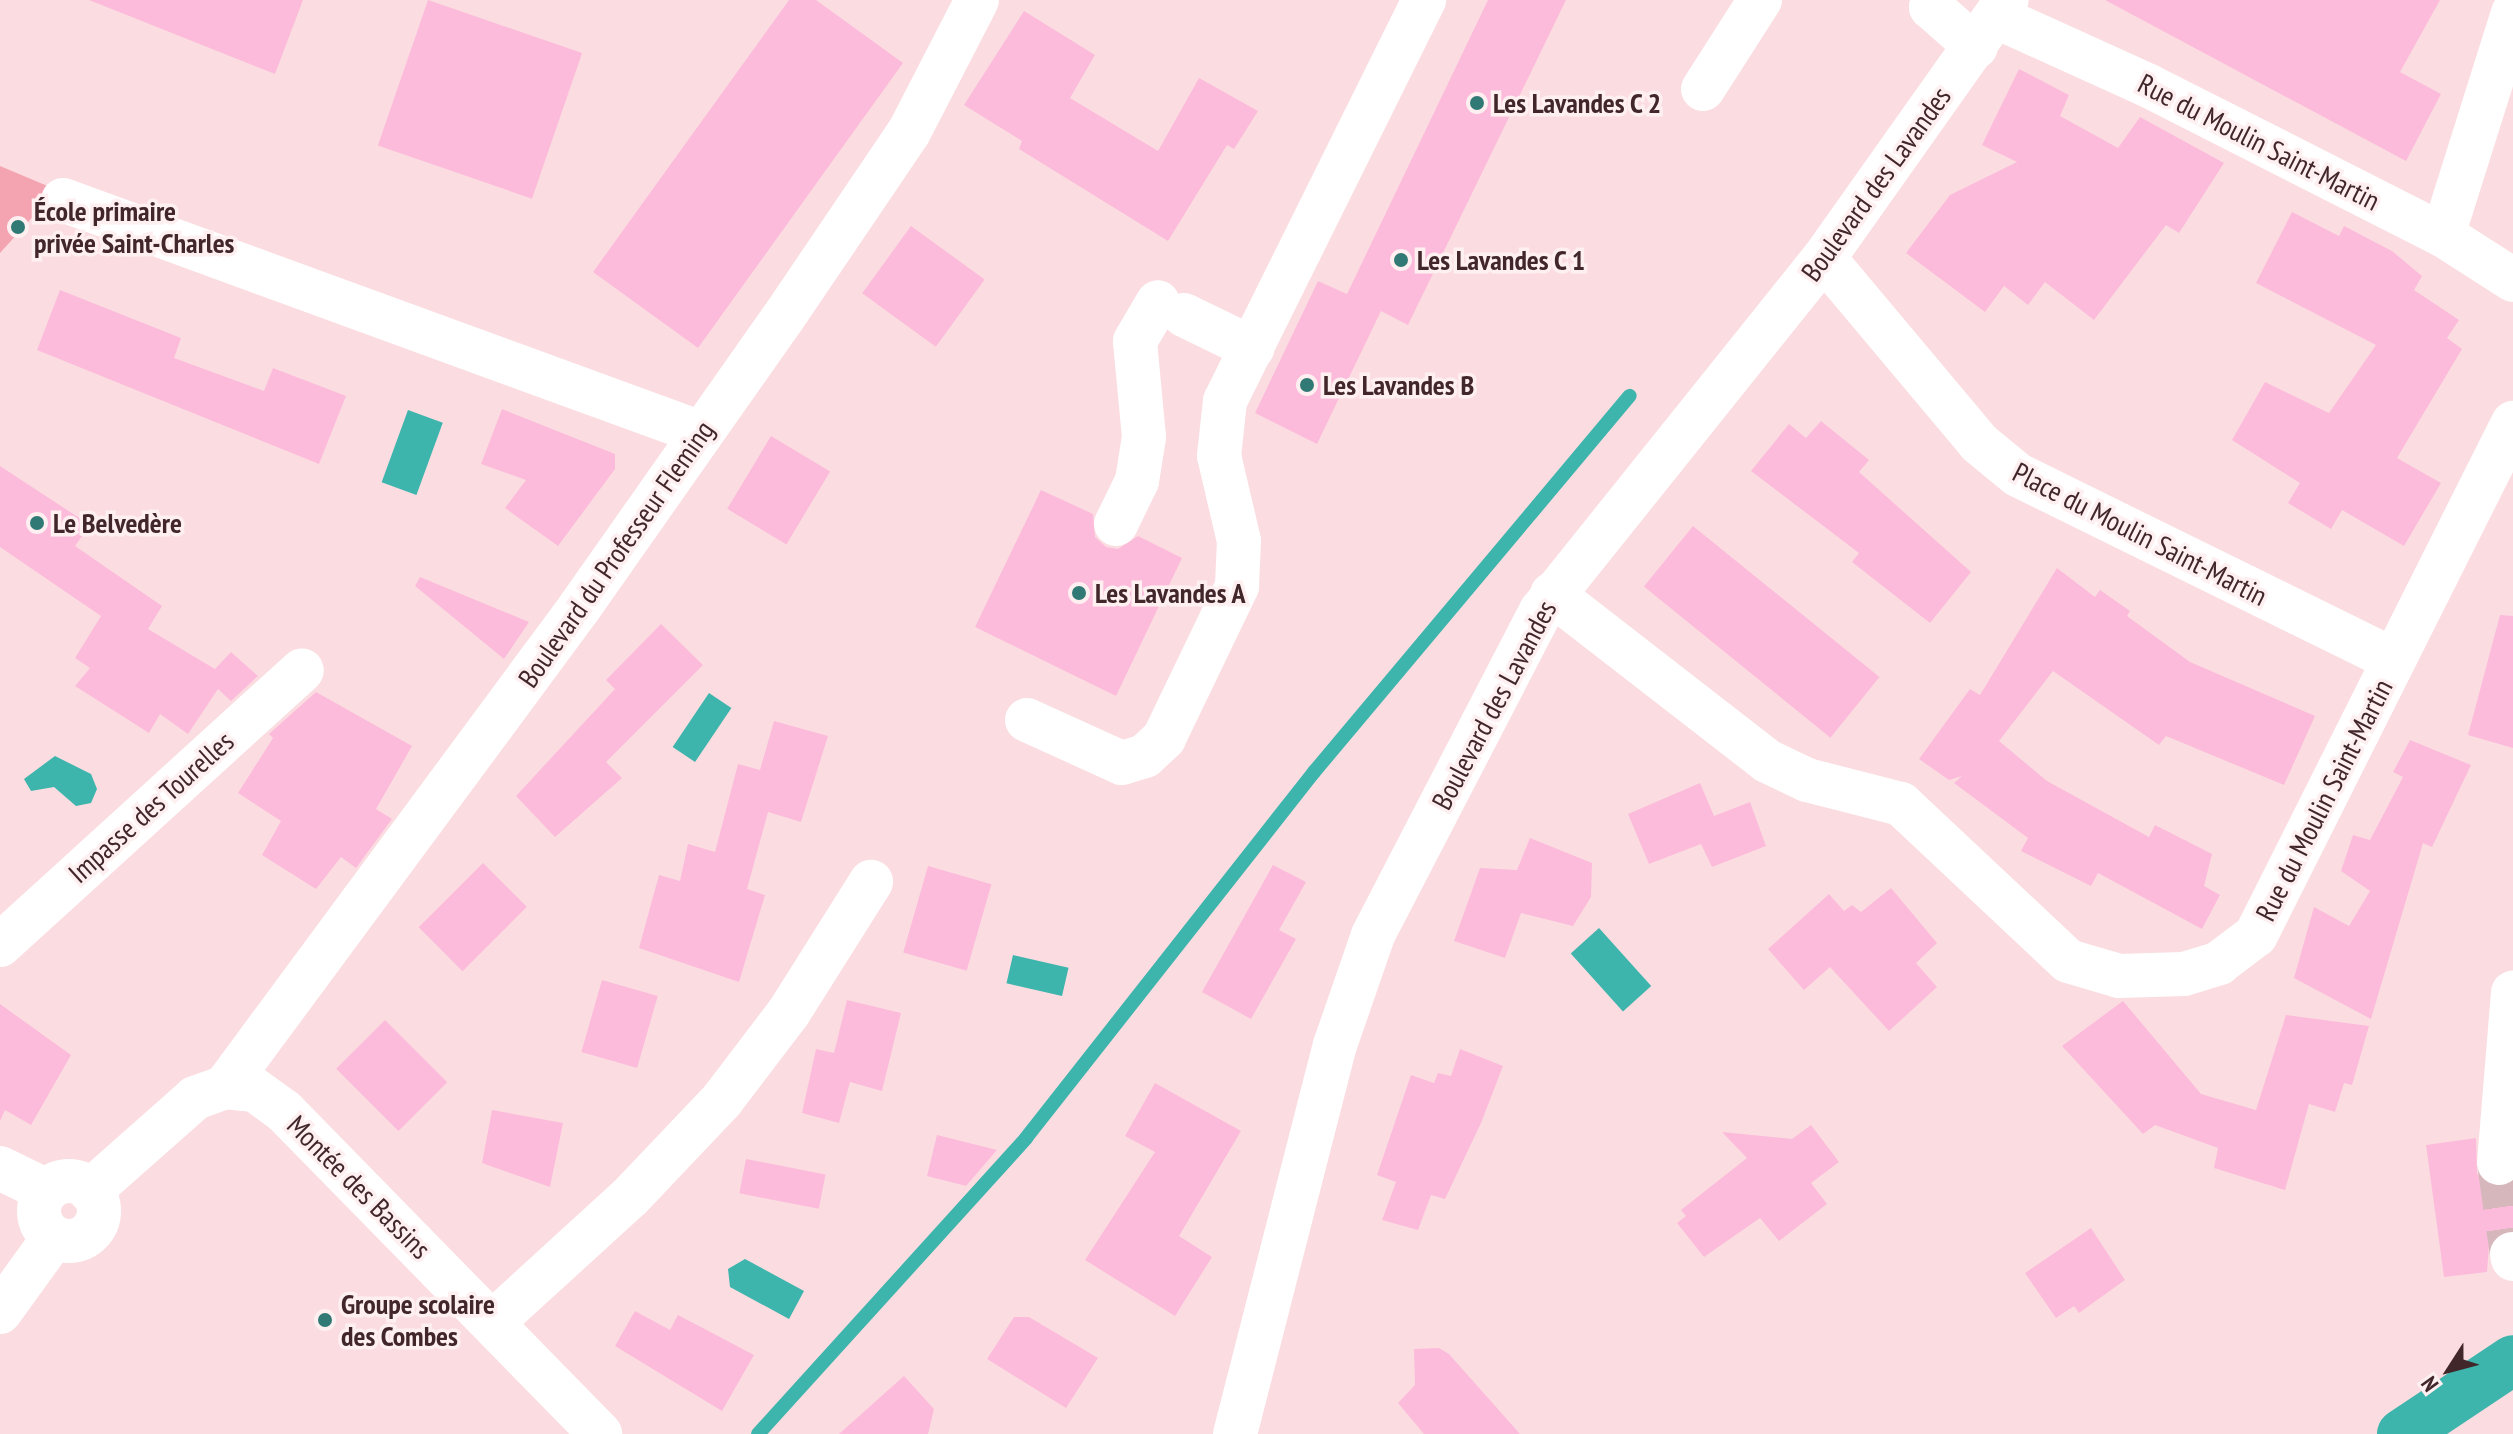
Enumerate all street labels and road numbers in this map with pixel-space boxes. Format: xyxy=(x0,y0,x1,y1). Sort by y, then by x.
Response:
street label: Rue du Moulin Saint-Martin xyxy=(2133,67,2385,217)
street label: Boulevard des Lavandes xyxy=(1794,80,1958,288)
street label: Boulevard du Professeur Fleming xyxy=(511,414,721,694)
street label: Place du Moulin Saint-Martin xyxy=(2007,455,2273,613)
street label: Boulevard des Lavandes xyxy=(1425,595,1563,815)
street label: Rue du Moulin Saint-Martin xyxy=(2249,674,2399,926)
street label: Impasse des Tourelles xyxy=(61,724,241,890)
street label: Montée des Bassins xyxy=(280,1108,438,1266)

